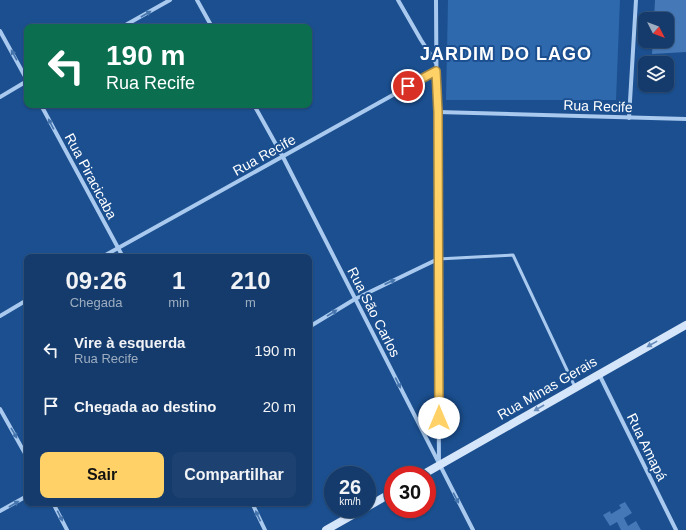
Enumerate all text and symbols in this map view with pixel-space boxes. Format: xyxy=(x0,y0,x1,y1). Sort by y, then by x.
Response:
one-way arrow xyxy=(140,10,152,17)
north arrow xyxy=(638,12,674,48)
map controls xyxy=(638,12,674,92)
icon: left xyxy=(40,40,92,92)
text: 190 m xyxy=(106,40,185,71)
district label: JARDIM DO LAGO xyxy=(420,44,592,64)
one-way arrow xyxy=(10,50,17,61)
button: layers xyxy=(638,56,674,92)
pin xyxy=(391,69,425,103)
text: Rua Recife xyxy=(106,73,195,93)
icon: arrive xyxy=(397,75,419,97)
street label: Rua Recife xyxy=(563,97,633,115)
one-way arrow xyxy=(48,119,54,130)
street label: Rua Piracicaba xyxy=(62,130,120,222)
street label: Rua Recife xyxy=(230,131,298,179)
street label: Rua São Carlos xyxy=(344,264,404,360)
text: 09:26 xyxy=(65,267,127,294)
text: 1 xyxy=(172,267,185,294)
text: 210 xyxy=(231,267,271,294)
one-way arrow xyxy=(385,279,396,285)
text: Chegada xyxy=(70,295,122,310)
text: min xyxy=(168,295,189,310)
text: m xyxy=(245,295,256,310)
one-way arrow xyxy=(326,309,338,316)
text: Vire à esquerda xyxy=(74,334,185,351)
icon: left xyxy=(40,339,62,361)
one-way arrow xyxy=(646,340,658,347)
text: 190 m xyxy=(254,342,296,359)
text: Rua Recife xyxy=(74,351,138,366)
street label: Rua Minas Gerais xyxy=(494,353,600,423)
one-way arrow xyxy=(395,378,401,389)
icon: arrive xyxy=(40,395,62,417)
position arrow xyxy=(418,397,460,439)
text: Chegada ao destino xyxy=(74,398,217,415)
text: 20 m xyxy=(263,398,296,415)
one-way arrow xyxy=(533,404,545,411)
street label: Rua Amapá xyxy=(624,411,670,484)
one-way arrow xyxy=(10,427,17,439)
button: Sair xyxy=(40,452,164,498)
button: Compartilhar xyxy=(172,452,296,498)
speed limit sign: 30 xyxy=(384,466,436,518)
text: 26 xyxy=(339,476,361,498)
one-way arrow xyxy=(453,492,459,503)
text: km/h xyxy=(339,496,361,507)
one-way arrow xyxy=(8,500,19,507)
one-way arrow xyxy=(255,510,261,522)
one-way arrow xyxy=(56,511,63,522)

